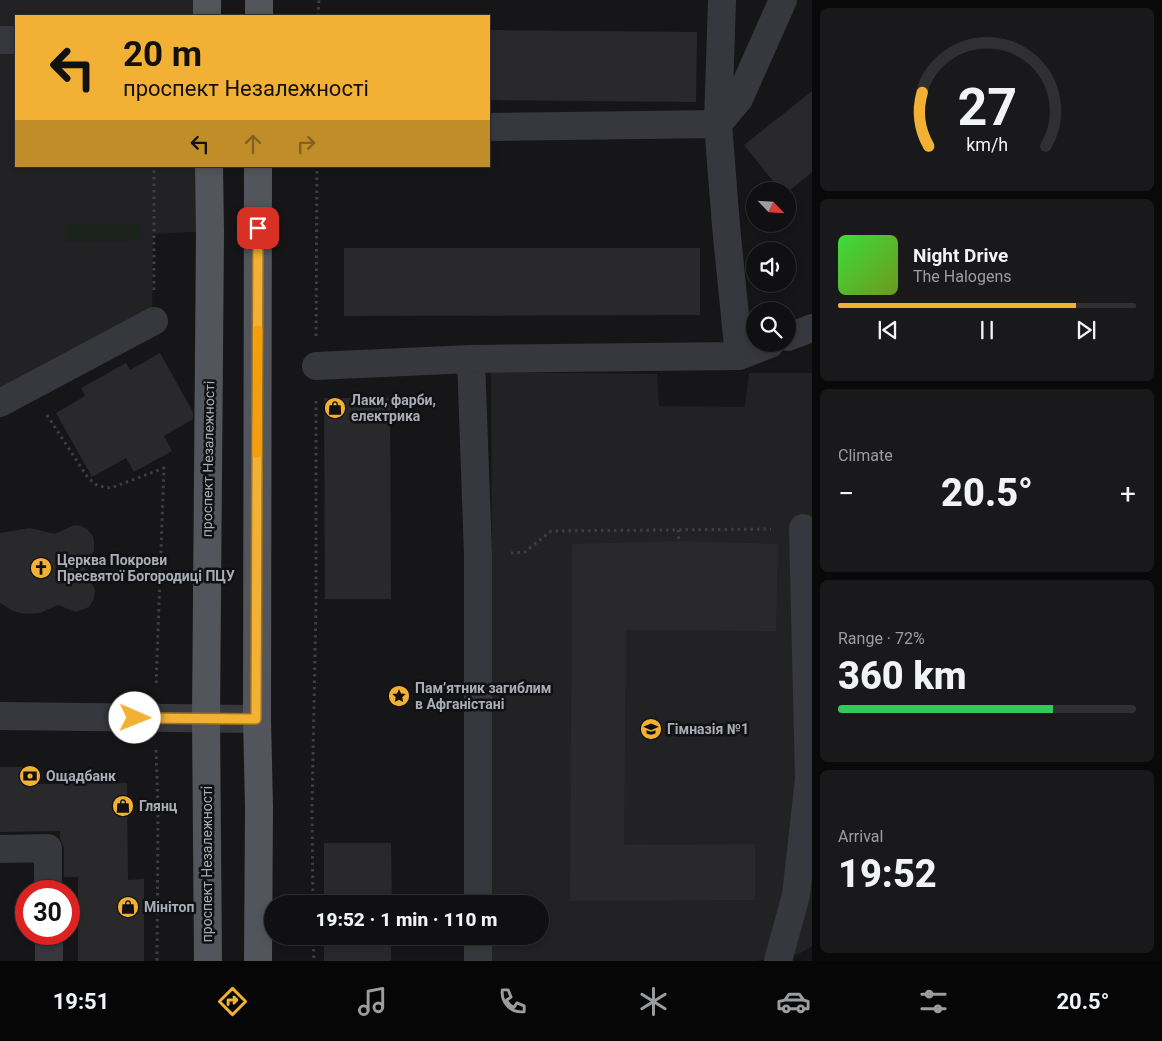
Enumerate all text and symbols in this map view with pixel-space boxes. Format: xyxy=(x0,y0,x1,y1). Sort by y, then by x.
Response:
text: 20 m xyxy=(123,34,202,75)
icon: left xyxy=(40,35,105,100)
text: проспект Незалежності xyxy=(123,76,369,101)
text: 27 xyxy=(957,77,1017,138)
icon: left xyxy=(186,130,214,158)
icon: ahead xyxy=(239,130,267,158)
icon: right xyxy=(292,130,320,158)
text: km/h xyxy=(966,134,1008,155)
north arrow xyxy=(746,182,796,232)
map controls xyxy=(746,182,796,352)
pin xyxy=(237,207,279,249)
icon: arrive xyxy=(244,214,272,242)
button: sound xyxy=(746,242,796,292)
text: Night Drive xyxy=(913,244,1008,267)
text: The Halogens xyxy=(913,267,1012,286)
button: search xyxy=(746,302,796,352)
icon: previous xyxy=(874,316,902,344)
icon: pause xyxy=(973,316,1001,344)
icon: next xyxy=(1072,316,1100,344)
street label: проспект Незалежності xyxy=(199,381,217,537)
place label: Лаки, фарби, електрика xyxy=(351,392,436,424)
shop icon: Лаки, фарби, електрика xyxy=(323,396,347,420)
text: Climate xyxy=(838,446,893,465)
text: 20.5° xyxy=(941,471,1033,515)
text: − xyxy=(838,477,854,510)
text: + xyxy=(1120,477,1136,510)
place label: Церква Покрови Пресвятої Богородиці ПЦУ xyxy=(57,552,235,584)
church icon: Церква Покрови Пресвятої Богородиці ПЦУ xyxy=(29,556,53,580)
text: Range · 72% xyxy=(838,629,925,648)
text: 360 km xyxy=(838,654,967,698)
place label: Пам’ятник загиблим в Афганістані xyxy=(415,680,551,712)
place icon: Пам’ятник загиблим в Афганістані xyxy=(387,684,411,708)
position arrow xyxy=(108,691,160,743)
school or university icon: Гімназія №1 xyxy=(639,717,663,741)
place label: Гімназія №1 xyxy=(667,721,749,737)
bank icon: Ощадбанк xyxy=(18,764,42,788)
place label: Ощадбанк xyxy=(46,768,116,784)
street label: проспект Незалежності xyxy=(199,786,215,942)
shop icon: Глянц xyxy=(111,794,135,818)
place label: Глянц xyxy=(139,798,178,814)
text: Arrival xyxy=(838,827,883,846)
text: 19:52 xyxy=(838,852,937,896)
speed limit sign: 30 xyxy=(15,880,80,945)
shop icon: Мінітоп xyxy=(116,895,140,919)
place label: Мінітоп xyxy=(144,899,194,915)
text: 19:52 · 1 min · 110 m xyxy=(315,908,498,931)
icon: directions xyxy=(215,984,250,1019)
icon: music xyxy=(355,984,390,1019)
icon: phone xyxy=(495,984,530,1019)
icon: climate xyxy=(636,984,671,1019)
icon: car xyxy=(776,984,811,1019)
icon: filters xyxy=(916,984,951,1019)
text: 19:51 xyxy=(53,989,109,1014)
text: 20.5° xyxy=(1056,989,1109,1014)

